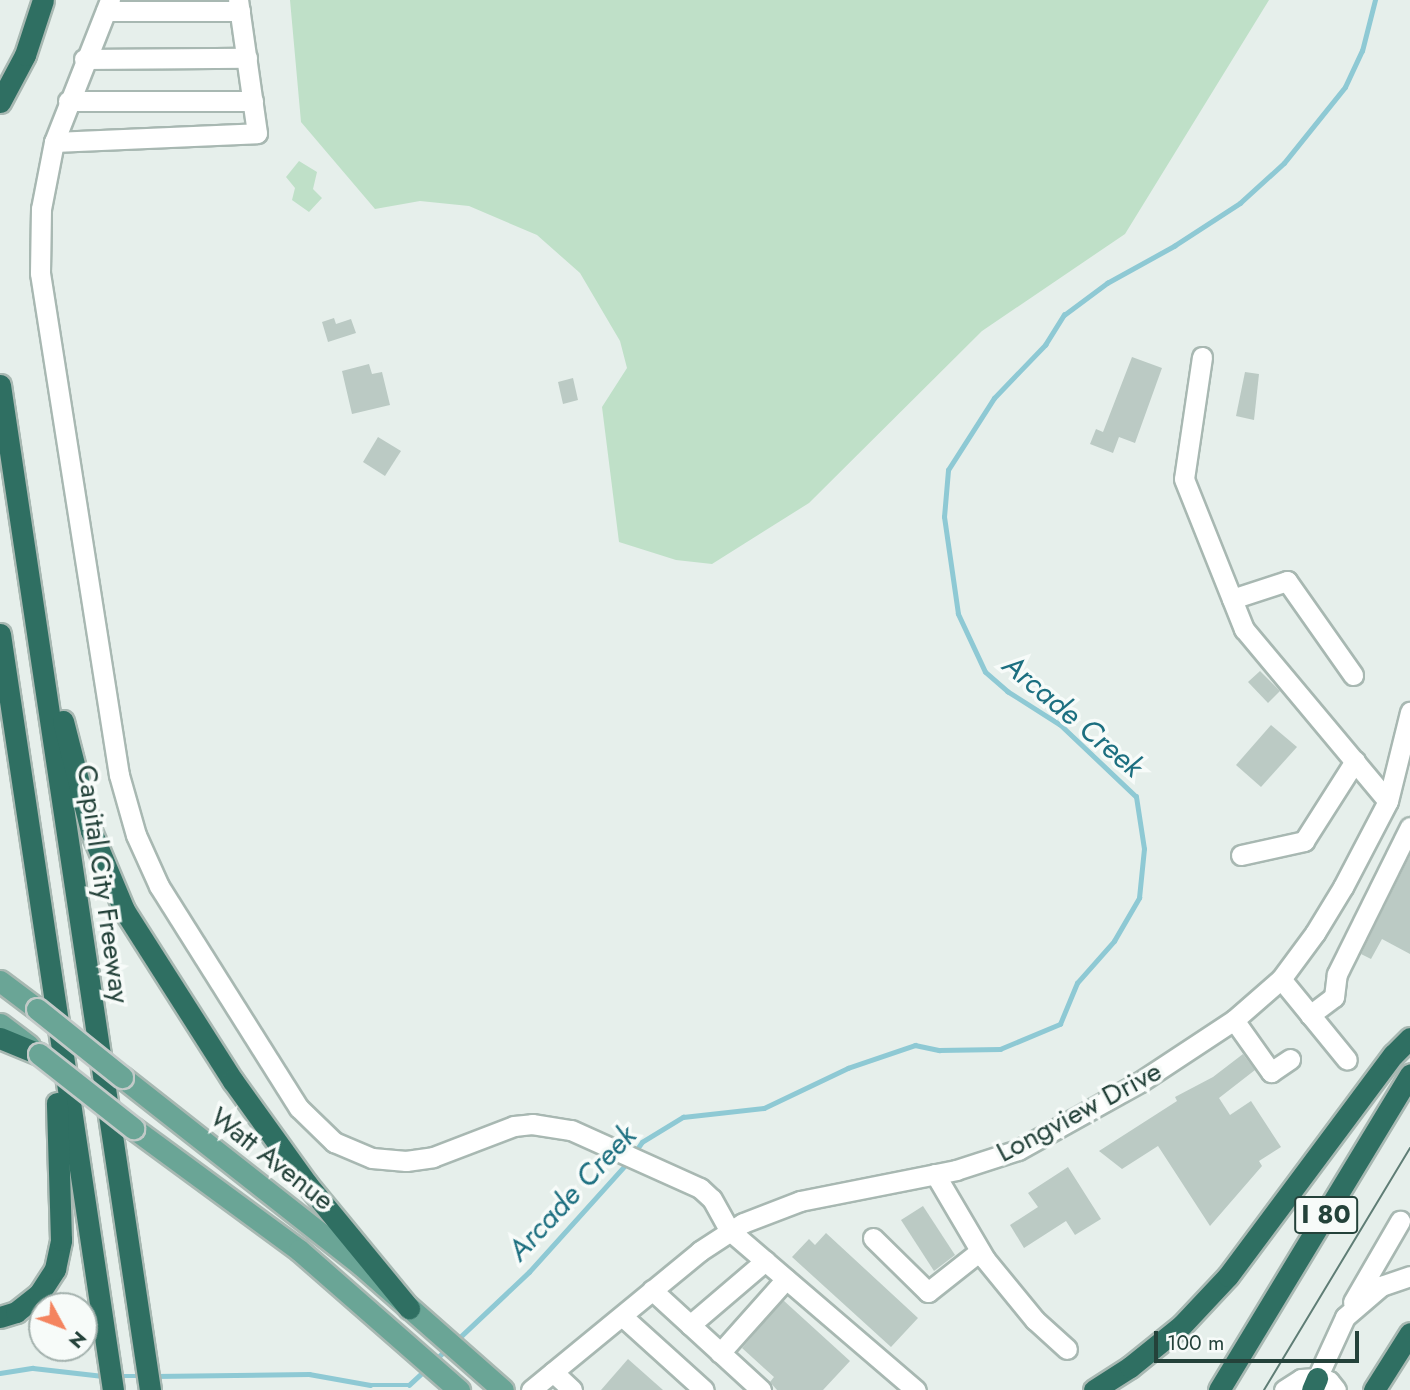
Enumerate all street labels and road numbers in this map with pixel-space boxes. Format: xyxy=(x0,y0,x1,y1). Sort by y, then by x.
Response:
street label: Capital City Freeway xyxy=(70,763,136,1005)
street label: Longview Drive xyxy=(991,1054,1167,1170)
street label: Watt Avenue xyxy=(204,1100,340,1218)
road number: I 80 xyxy=(1293,1192,1359,1238)

